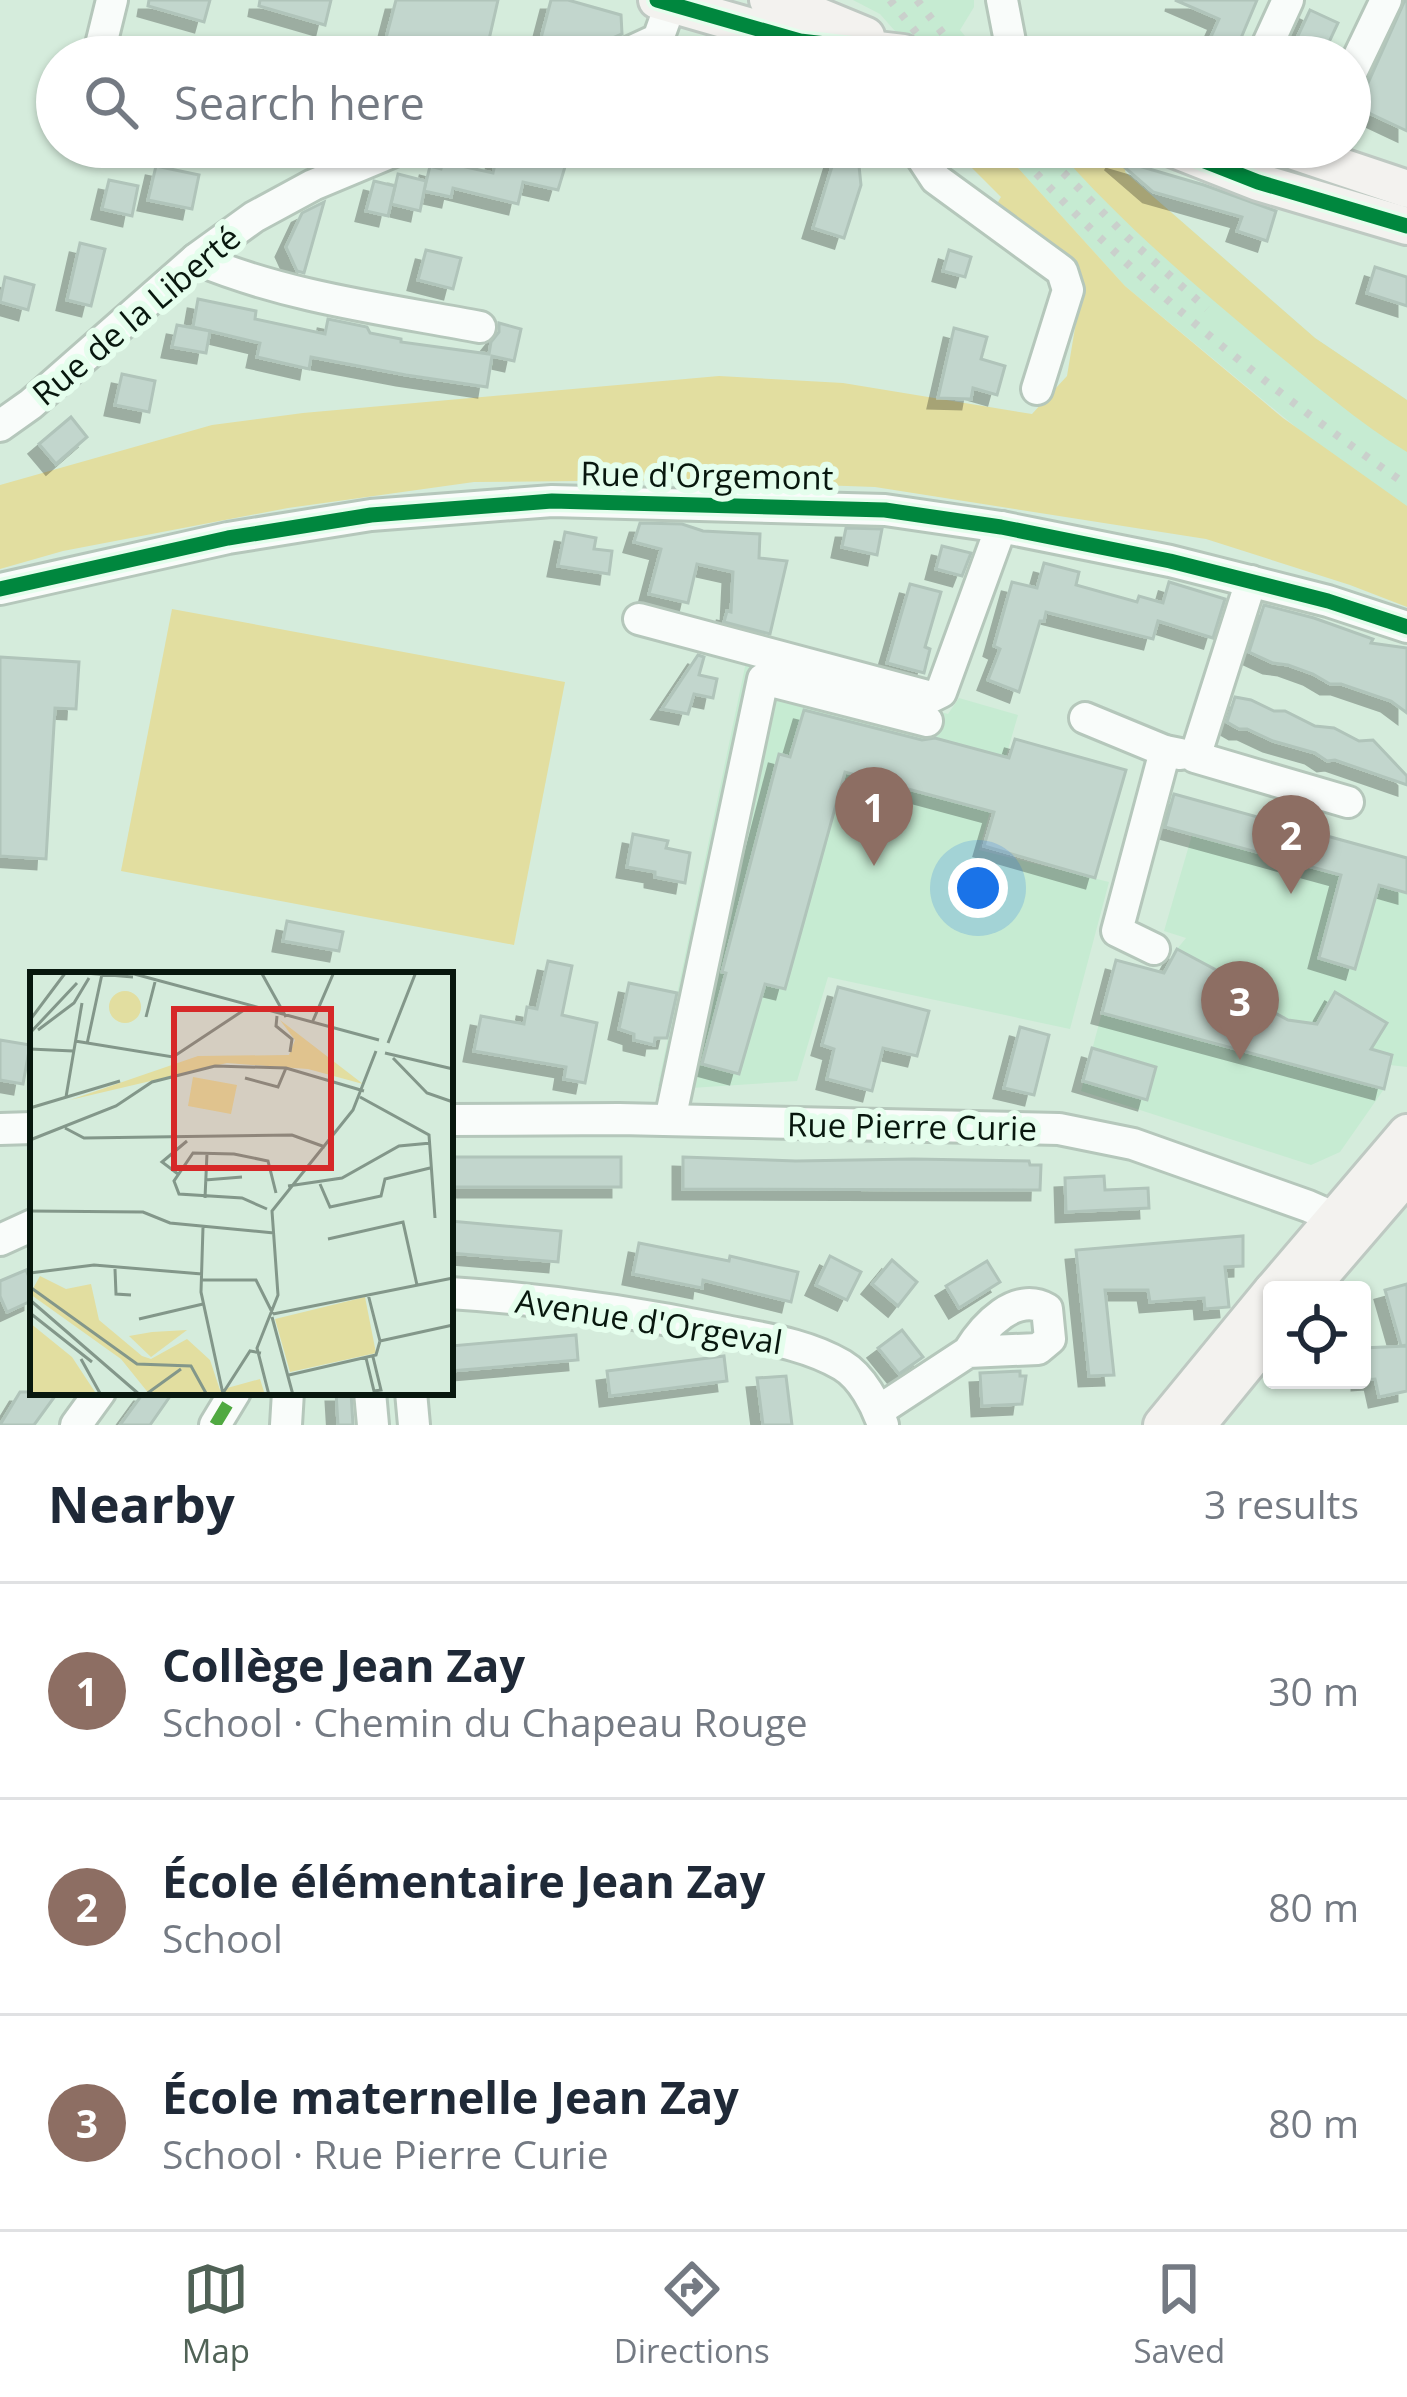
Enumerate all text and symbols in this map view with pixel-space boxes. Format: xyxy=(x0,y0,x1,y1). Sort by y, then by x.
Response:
search box xyxy=(36,36,1371,168)
icon: search xyxy=(78,69,144,135)
text: Search here xyxy=(174,72,425,133)
street label: Rue de la Liberté xyxy=(23,215,249,415)
street label: Rue d'Orgemont xyxy=(580,450,834,500)
pin: 1 xyxy=(835,767,913,866)
pin: 2 xyxy=(1252,795,1330,894)
your location xyxy=(948,858,1008,918)
pin: 3 xyxy=(1201,961,1279,1060)
inset map xyxy=(30,972,453,1395)
street label: Rue Pierre Curie xyxy=(787,1101,1037,1151)
street label: Avenue d'Orgeval xyxy=(512,1278,786,1364)
map controls xyxy=(1263,1281,1371,1389)
button: locate xyxy=(1263,1281,1371,1389)
text: Nearby xyxy=(48,1468,235,1538)
text: 3 results xyxy=(1204,1477,1359,1530)
text: Collège Jean Zay xyxy=(162,1634,525,1695)
text: 1 xyxy=(76,1664,98,1717)
text: 30 m xyxy=(1268,1664,1359,1717)
text: School · Chemin du Chapeau Rouge xyxy=(162,1695,808,1748)
text: École élémentaire Jean Zay xyxy=(162,1850,765,1911)
text: 2 xyxy=(76,1880,98,1933)
text: 80 m xyxy=(1268,1880,1359,1933)
text: School xyxy=(162,1911,283,1964)
text: École maternelle Jean Zay xyxy=(162,2066,739,2127)
text: 3 xyxy=(76,2096,98,2149)
text: 80 m xyxy=(1268,2096,1359,2149)
text: School · Rue Pierre Curie xyxy=(162,2127,609,2180)
tab: Map xyxy=(182,2256,250,2373)
tab: Directions xyxy=(614,2256,770,2373)
tab: Saved xyxy=(1133,2256,1225,2373)

